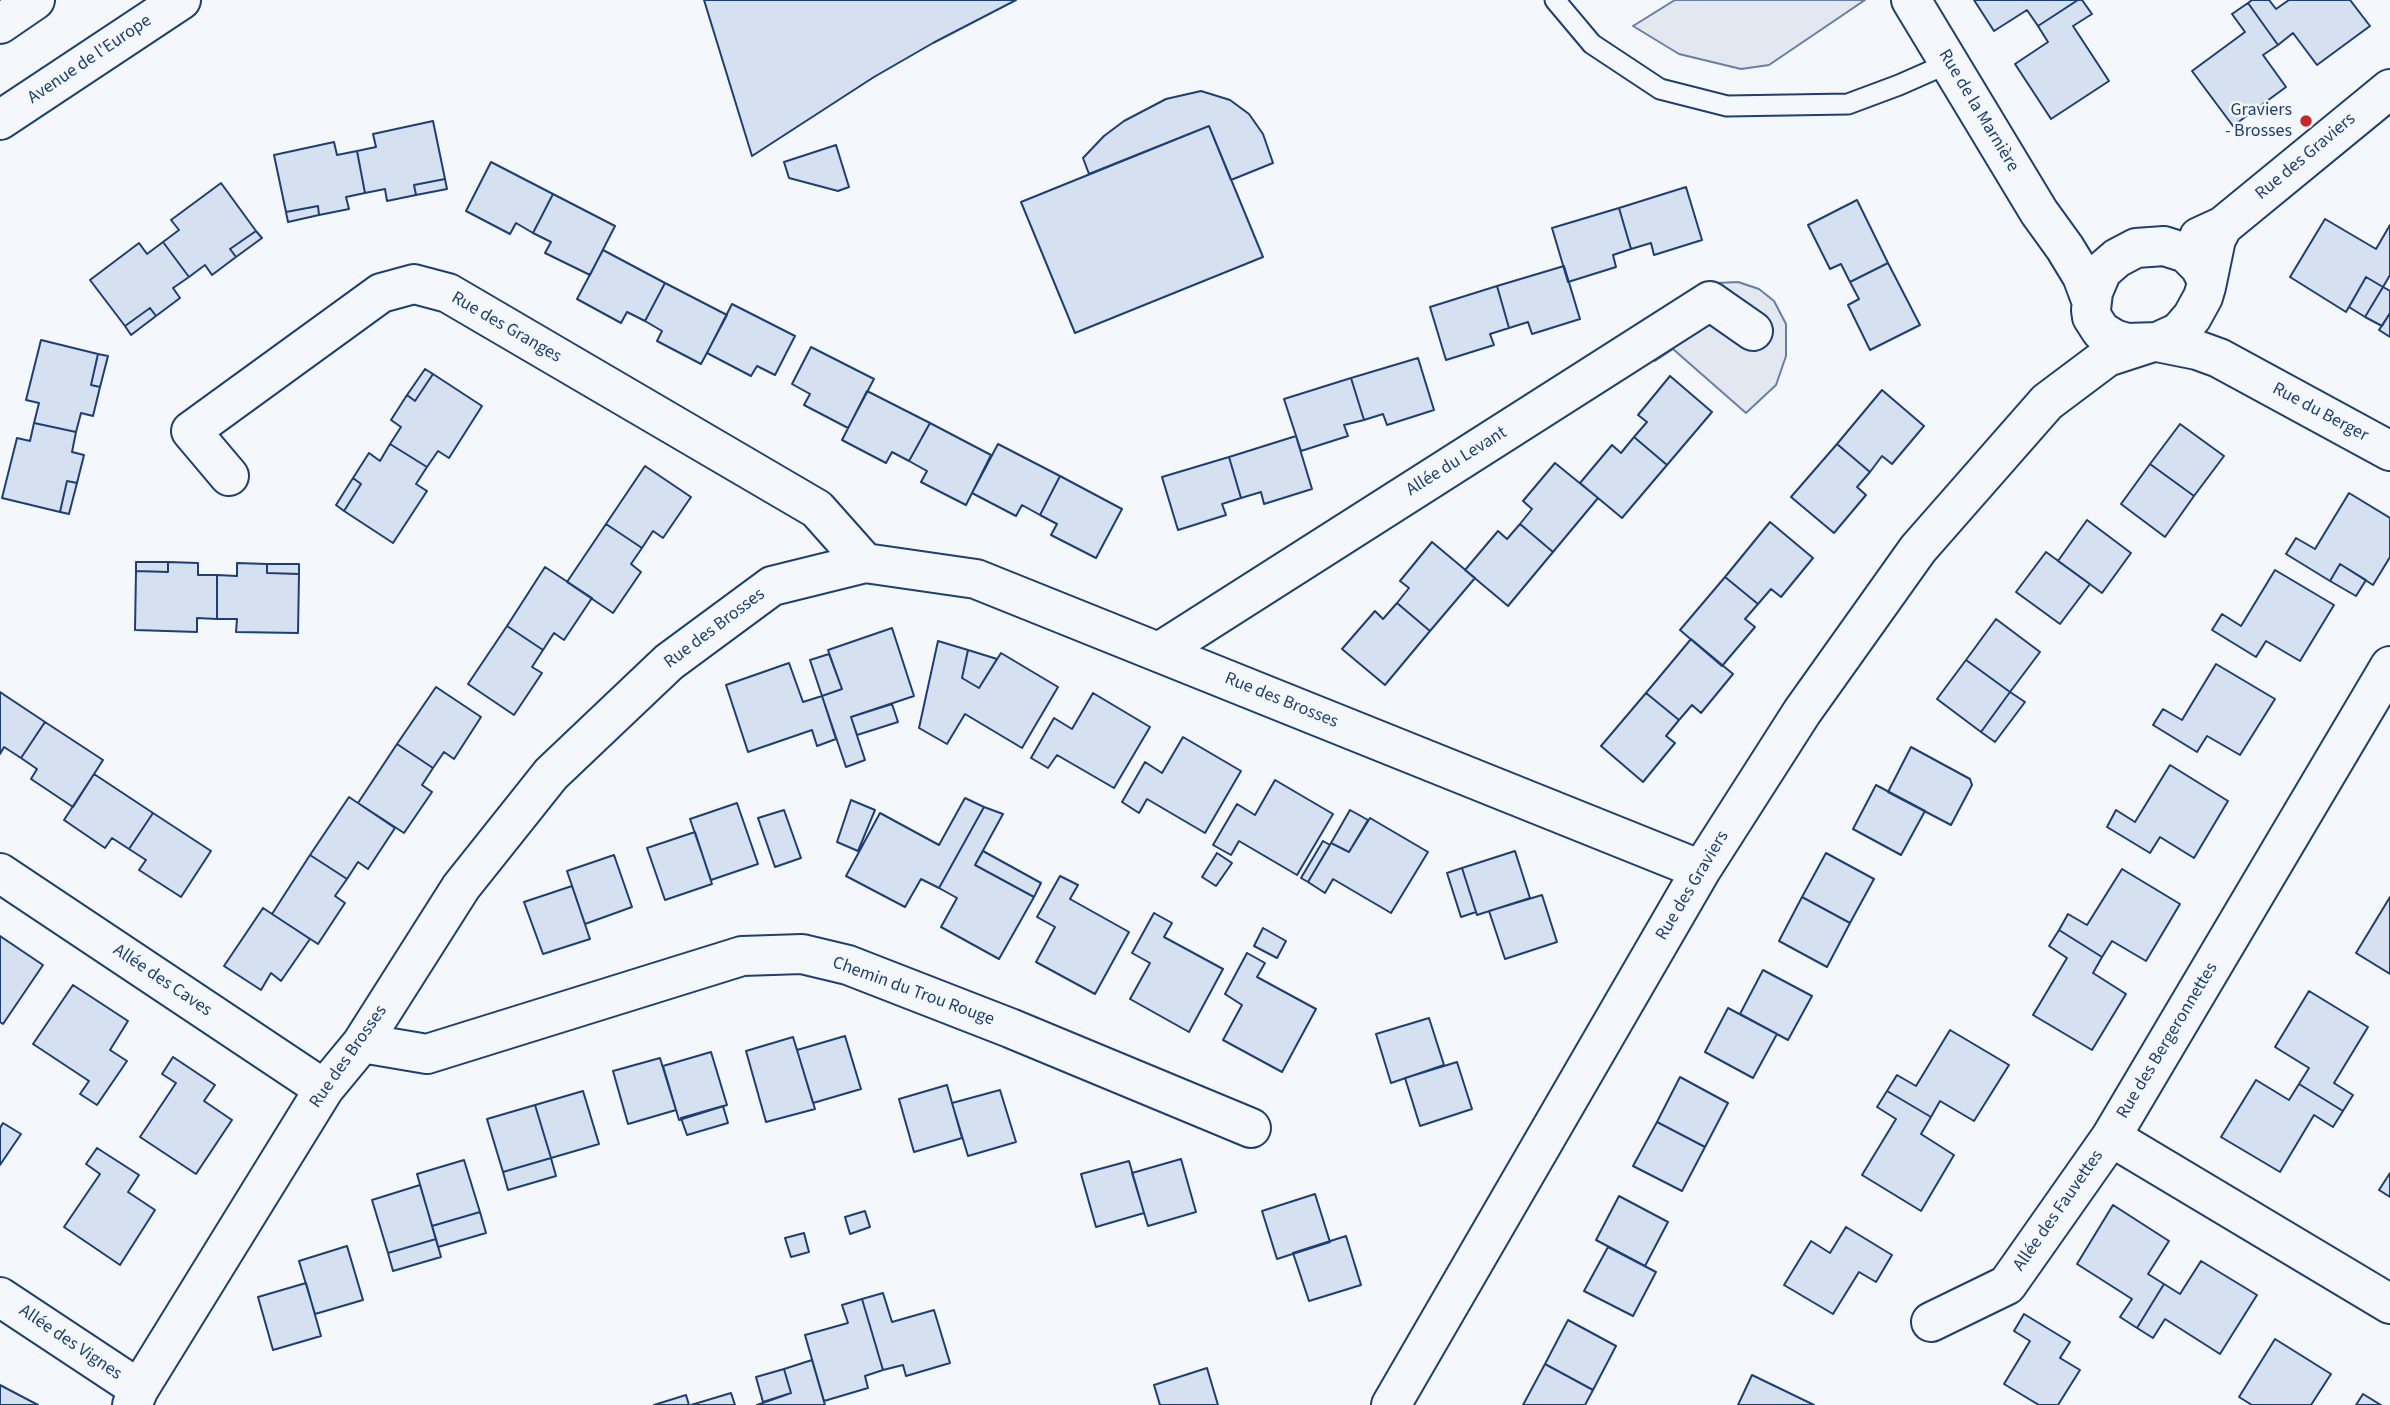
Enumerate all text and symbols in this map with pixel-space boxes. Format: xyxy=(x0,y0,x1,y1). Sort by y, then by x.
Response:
street label: Avenue de l'Europe xyxy=(24,11,156,109)
street label: Rue de la Marnière xyxy=(1933,46,2023,176)
place label: Graviers - Brosses xyxy=(2225,100,2292,142)
street label: Rue des Graviers xyxy=(2252,109,2360,205)
marker: Graviers - Brosses xyxy=(2298,113,2314,129)
street label: Rue des Granges xyxy=(447,288,565,368)
street label: Rue du Berger xyxy=(2268,379,2372,447)
street label: Allée du Levant xyxy=(1403,423,1511,501)
street label: Rue des Brosses xyxy=(660,584,770,674)
street label: Rue des Brosses xyxy=(1221,668,1341,734)
street label: Rue des Graviers xyxy=(1652,827,1734,945)
street label: Allée des Caves xyxy=(108,940,216,1022)
street label: Chemin du Trou Rouge xyxy=(829,953,997,1031)
street label: Rue des Bergeronnettes xyxy=(2113,959,2223,1123)
street label: Rue des Brosses xyxy=(306,1001,392,1113)
street label: Allée des Fauvettes xyxy=(2009,1146,2109,1276)
street label: Allée des Vignes xyxy=(14,1301,126,1385)

